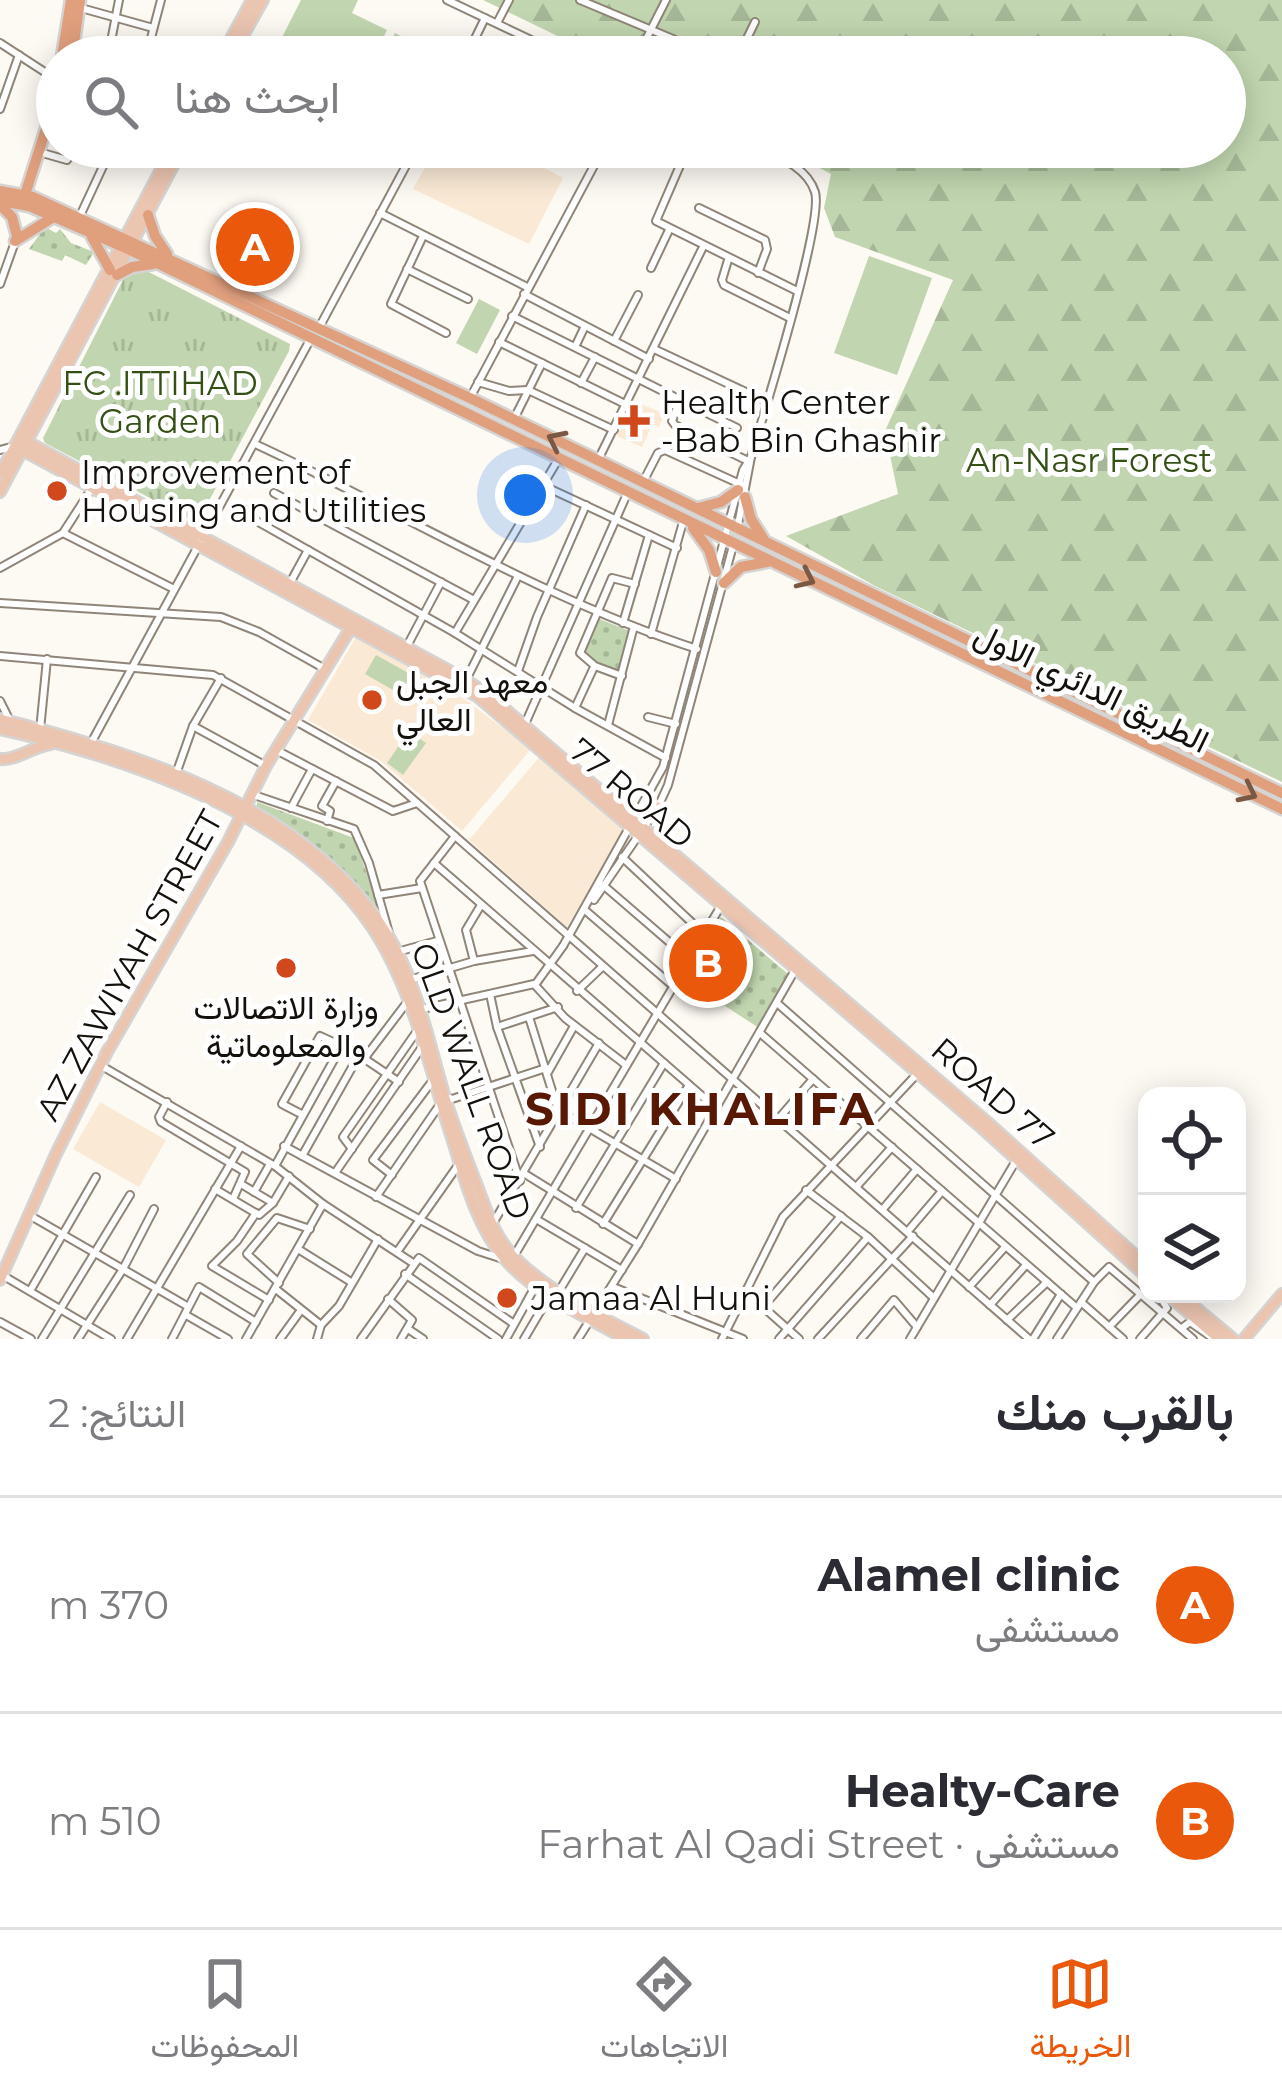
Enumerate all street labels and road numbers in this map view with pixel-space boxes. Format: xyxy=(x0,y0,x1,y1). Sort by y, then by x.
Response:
street label: الطريق الدائري الاول xyxy=(965,613,1216,767)
street label: 77 ROAD xyxy=(562,730,702,856)
street label: AZ ZAWIYAH STREET xyxy=(27,803,231,1127)
street label: OLD WALL ROAD xyxy=(403,937,541,1225)
street label: ROAD 77 xyxy=(923,1029,1063,1157)

